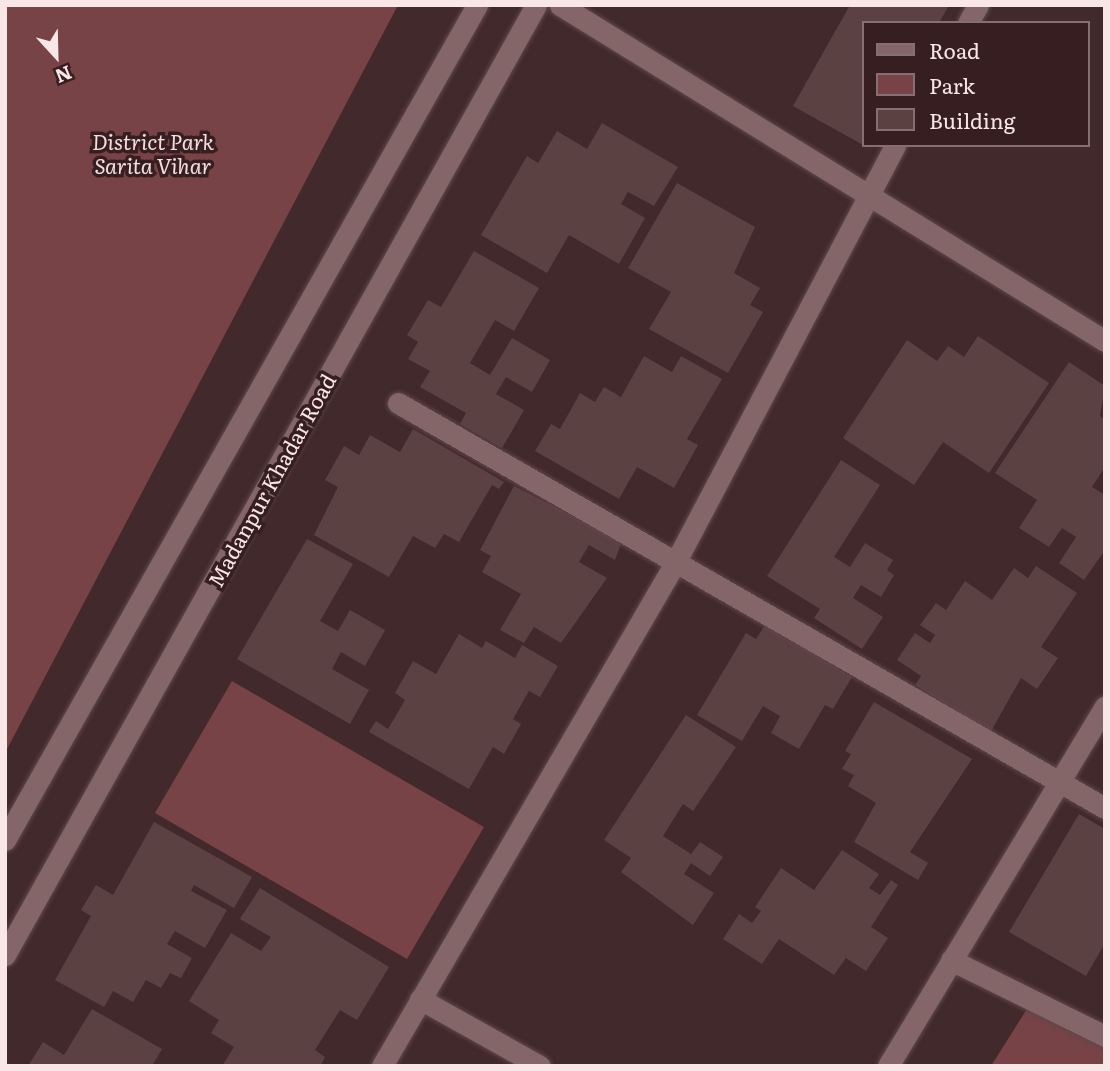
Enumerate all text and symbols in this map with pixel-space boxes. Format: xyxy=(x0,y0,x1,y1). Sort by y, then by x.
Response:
north arrow xyxy=(21,21,91,91)
legend xyxy=(862,21,1089,147)
text: Road xyxy=(929,34,980,65)
text: N xyxy=(51,59,77,91)
text: Park xyxy=(929,69,975,100)
text: Building xyxy=(929,104,1015,135)
park label: District Park Sarita Vihar xyxy=(92,128,214,178)
street label: Madanpur Khadar Road xyxy=(202,369,340,591)

